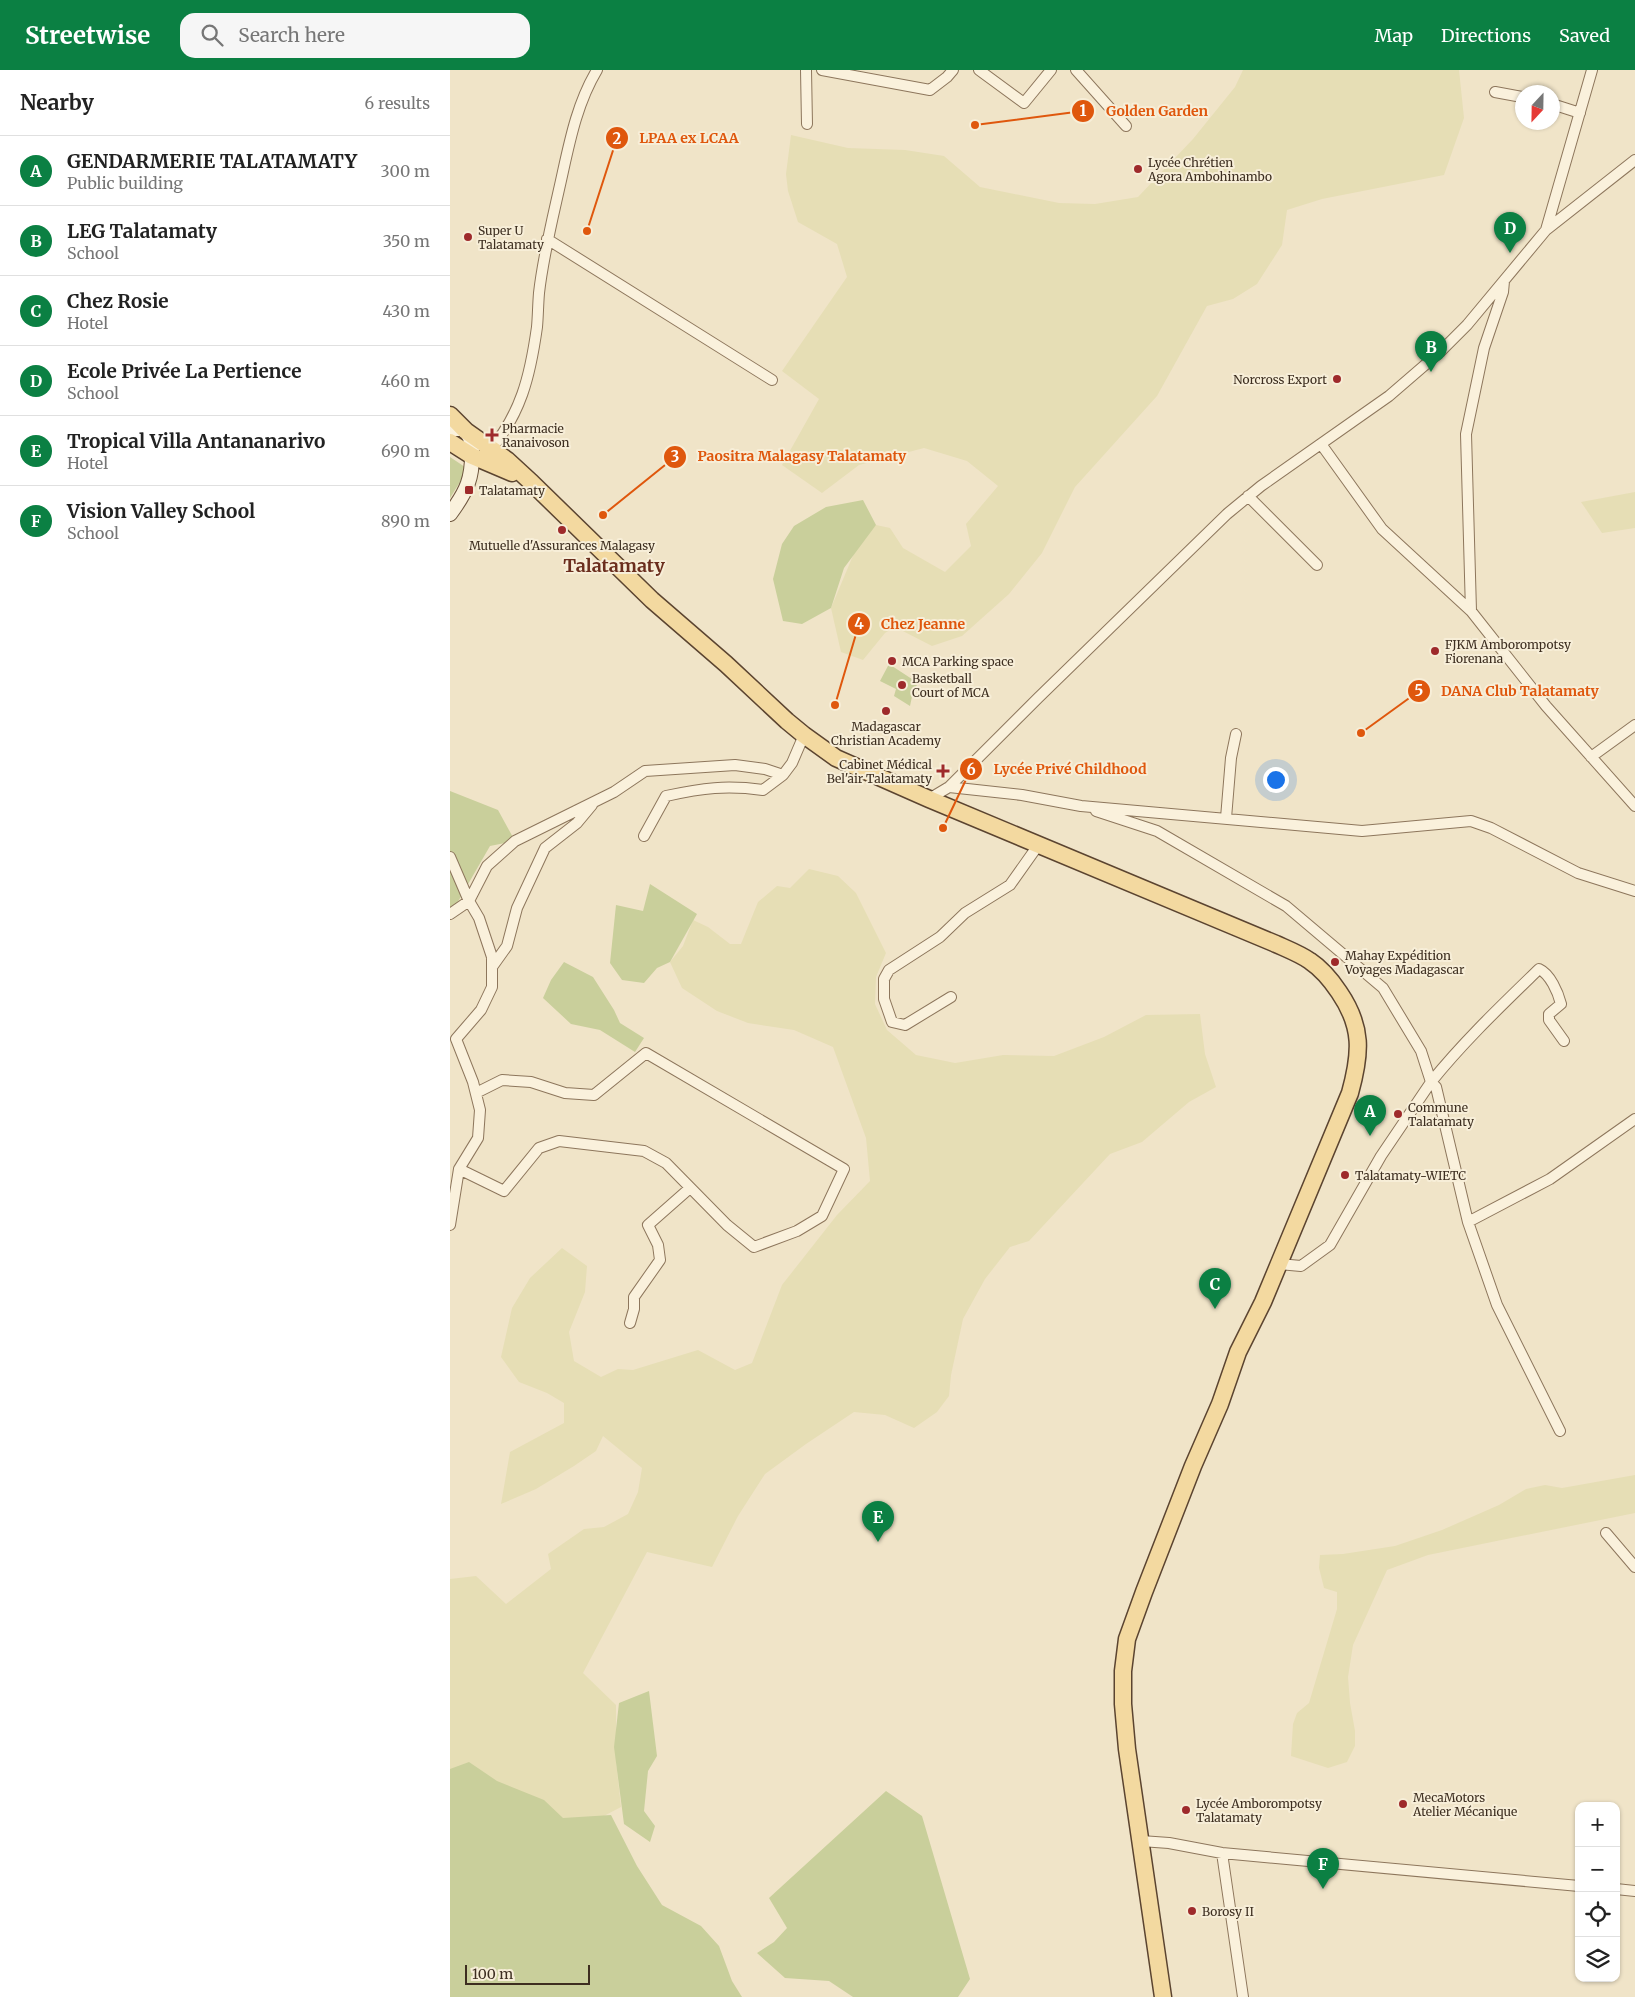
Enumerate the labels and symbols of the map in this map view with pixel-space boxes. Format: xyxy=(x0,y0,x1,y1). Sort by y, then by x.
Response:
north arrow xyxy=(1515,85,1560,130)
callout: Golden Garden xyxy=(1071,97,1218,126)
text: 1 xyxy=(1080,101,1087,120)
text: Golden Garden xyxy=(1106,102,1209,120)
callout: LPAA ex LCAA xyxy=(604,124,749,153)
text: 2 xyxy=(613,129,622,148)
text: LPAA ex LCAA xyxy=(639,129,740,147)
place label: Lycée Chrétien Agora Ambohinambo xyxy=(1147,155,1272,184)
marker: Lycée Chrétien Agora Ambohinambo xyxy=(1132,163,1144,175)
pin: D xyxy=(1494,212,1526,253)
place label: Super U Talatamaty xyxy=(478,223,544,252)
marker: Super U Talatamaty xyxy=(462,231,474,243)
pin: B xyxy=(1415,331,1447,372)
place label: Norcross Export xyxy=(1233,372,1327,387)
marker: Norcross Export xyxy=(1331,373,1343,385)
place label: Pharmacie Ranaivoson xyxy=(502,421,570,450)
marker: Pharmacie Ranaivoson xyxy=(486,429,498,441)
callout: Paositra Malagasy Talatamaty xyxy=(663,442,917,471)
text: 3 xyxy=(671,447,679,466)
text: Paositra Malagasy Talatamaty xyxy=(698,447,907,465)
place label: Talatamaty xyxy=(479,483,545,498)
marker: Talatamaty xyxy=(463,484,475,496)
marker: Mutuelle d'Assurances Malagasy xyxy=(556,524,568,536)
place label: Mutuelle d'Assurances Malagasy xyxy=(469,538,655,553)
district label: Talatamaty xyxy=(563,554,665,577)
callout: Chez Jeanne xyxy=(846,610,975,639)
text: 4 xyxy=(854,614,864,633)
text: Chez Jeanne xyxy=(881,615,965,633)
place label: FJKM Amborompotsy Fiorenana xyxy=(1445,637,1571,666)
marker: FJKM Amborompotsy Fiorenana xyxy=(1429,645,1441,657)
place label: MCA Parking space xyxy=(902,654,1013,669)
marker: MCA Parking space xyxy=(886,655,898,667)
place label: Basketball Court of MCA xyxy=(912,671,990,700)
callout: DANA Club Talatamaty xyxy=(1406,676,1609,705)
marker: Basketball Court of MCA xyxy=(896,679,908,691)
text: 5 xyxy=(1415,681,1423,700)
text: DANA Club Talatamaty xyxy=(1441,682,1600,700)
marker: Madagascar Christian Academy xyxy=(880,705,892,717)
place label: Madagascar Christian Academy xyxy=(831,719,941,748)
callout: Lycée Privé Childhood xyxy=(958,755,1156,784)
place label: Cabinet Médical Bel'air Talatamaty xyxy=(827,757,932,786)
text: 6 xyxy=(966,760,976,779)
text: Lycée Privé Childhood xyxy=(993,760,1147,778)
marker: Cabinet Médical Bel'air Talatamaty xyxy=(936,764,950,778)
your location xyxy=(1263,767,1289,793)
place label: Mahay Expédition Voyages Madagascar xyxy=(1344,948,1465,977)
marker: Mahay Expédition Voyages Madagascar xyxy=(1329,956,1341,968)
pin: A xyxy=(1354,1095,1386,1136)
place label: Commune Talatamaty xyxy=(1408,1100,1474,1129)
marker: Commune Talatamaty xyxy=(1392,1108,1404,1120)
place label: Talatamaty-WIETC xyxy=(1355,1168,1466,1183)
marker: Talatamaty-WIETC xyxy=(1339,1169,1351,1181)
pin: C xyxy=(1199,1268,1231,1309)
pin: E xyxy=(862,1501,894,1542)
place label: MecaMotors Atelier Mécanique xyxy=(1412,1790,1517,1819)
place label: Lycée Amborompotsy Talatamaty xyxy=(1196,1796,1322,1825)
marker: MecaMotors Atelier Mécanique xyxy=(1397,1798,1409,1810)
marker: Lycée Amborompotsy Talatamaty xyxy=(1180,1804,1192,1816)
pin: F xyxy=(1307,1848,1339,1889)
place label: Borosy II xyxy=(1202,1904,1254,1919)
marker: Borosy II xyxy=(1186,1905,1198,1917)
scale bar xyxy=(465,1962,590,1985)

